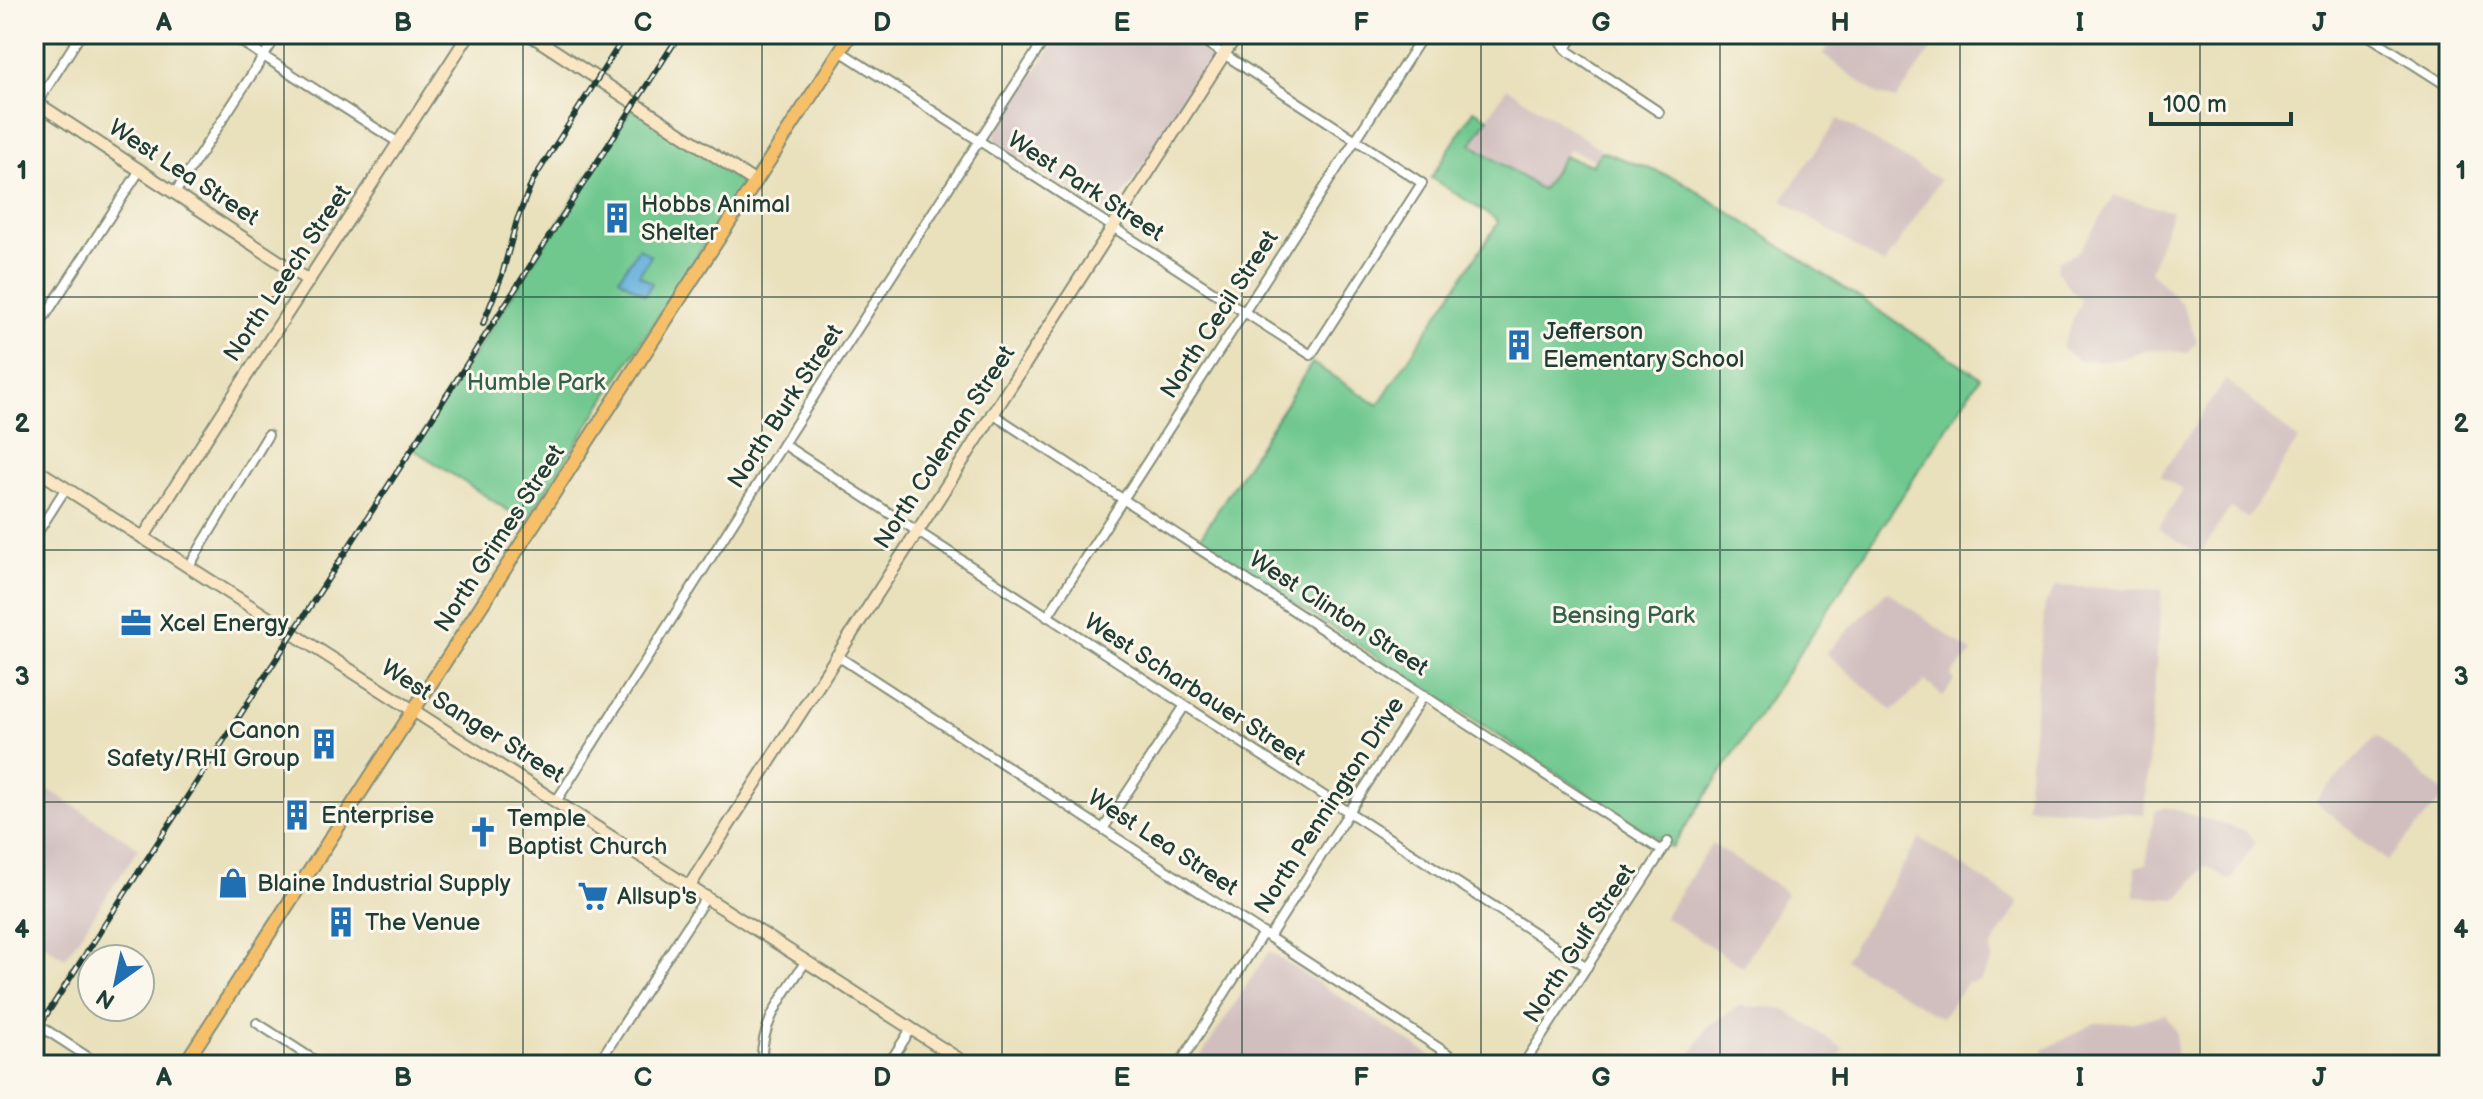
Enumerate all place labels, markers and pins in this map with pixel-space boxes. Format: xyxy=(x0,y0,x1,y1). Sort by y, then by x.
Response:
place label: Hobbs Animal Shelter xyxy=(641,190,790,247)
building icon: Hobbs Animal Shelter xyxy=(600,201,634,235)
place label: Jefferson Elementary School xyxy=(1543,317,1744,374)
building icon: Jefferson Elementary School xyxy=(1502,328,1536,362)
office icon: Xcel Energy xyxy=(119,606,153,640)
place label: Xcel Energy xyxy=(159,609,289,638)
place label: Canon Safety/RHI Group xyxy=(107,716,300,773)
building icon: Canon Safety/RHI Group xyxy=(307,727,341,761)
building icon: Enterprise xyxy=(280,798,314,832)
place label: Enterprise xyxy=(321,801,434,830)
place label: Temple Baptist Church xyxy=(507,804,667,861)
church icon: Temple Baptist Church xyxy=(466,815,500,849)
shop icon: Blaine Industrial Supply xyxy=(216,866,250,900)
place label: Blaine Industrial Supply xyxy=(257,869,511,898)
supermarket icon: Allsup's xyxy=(576,879,610,913)
place label: Allsup's xyxy=(617,882,697,911)
building icon: The Venue xyxy=(324,905,358,939)
place label: The Venue xyxy=(365,908,480,937)

